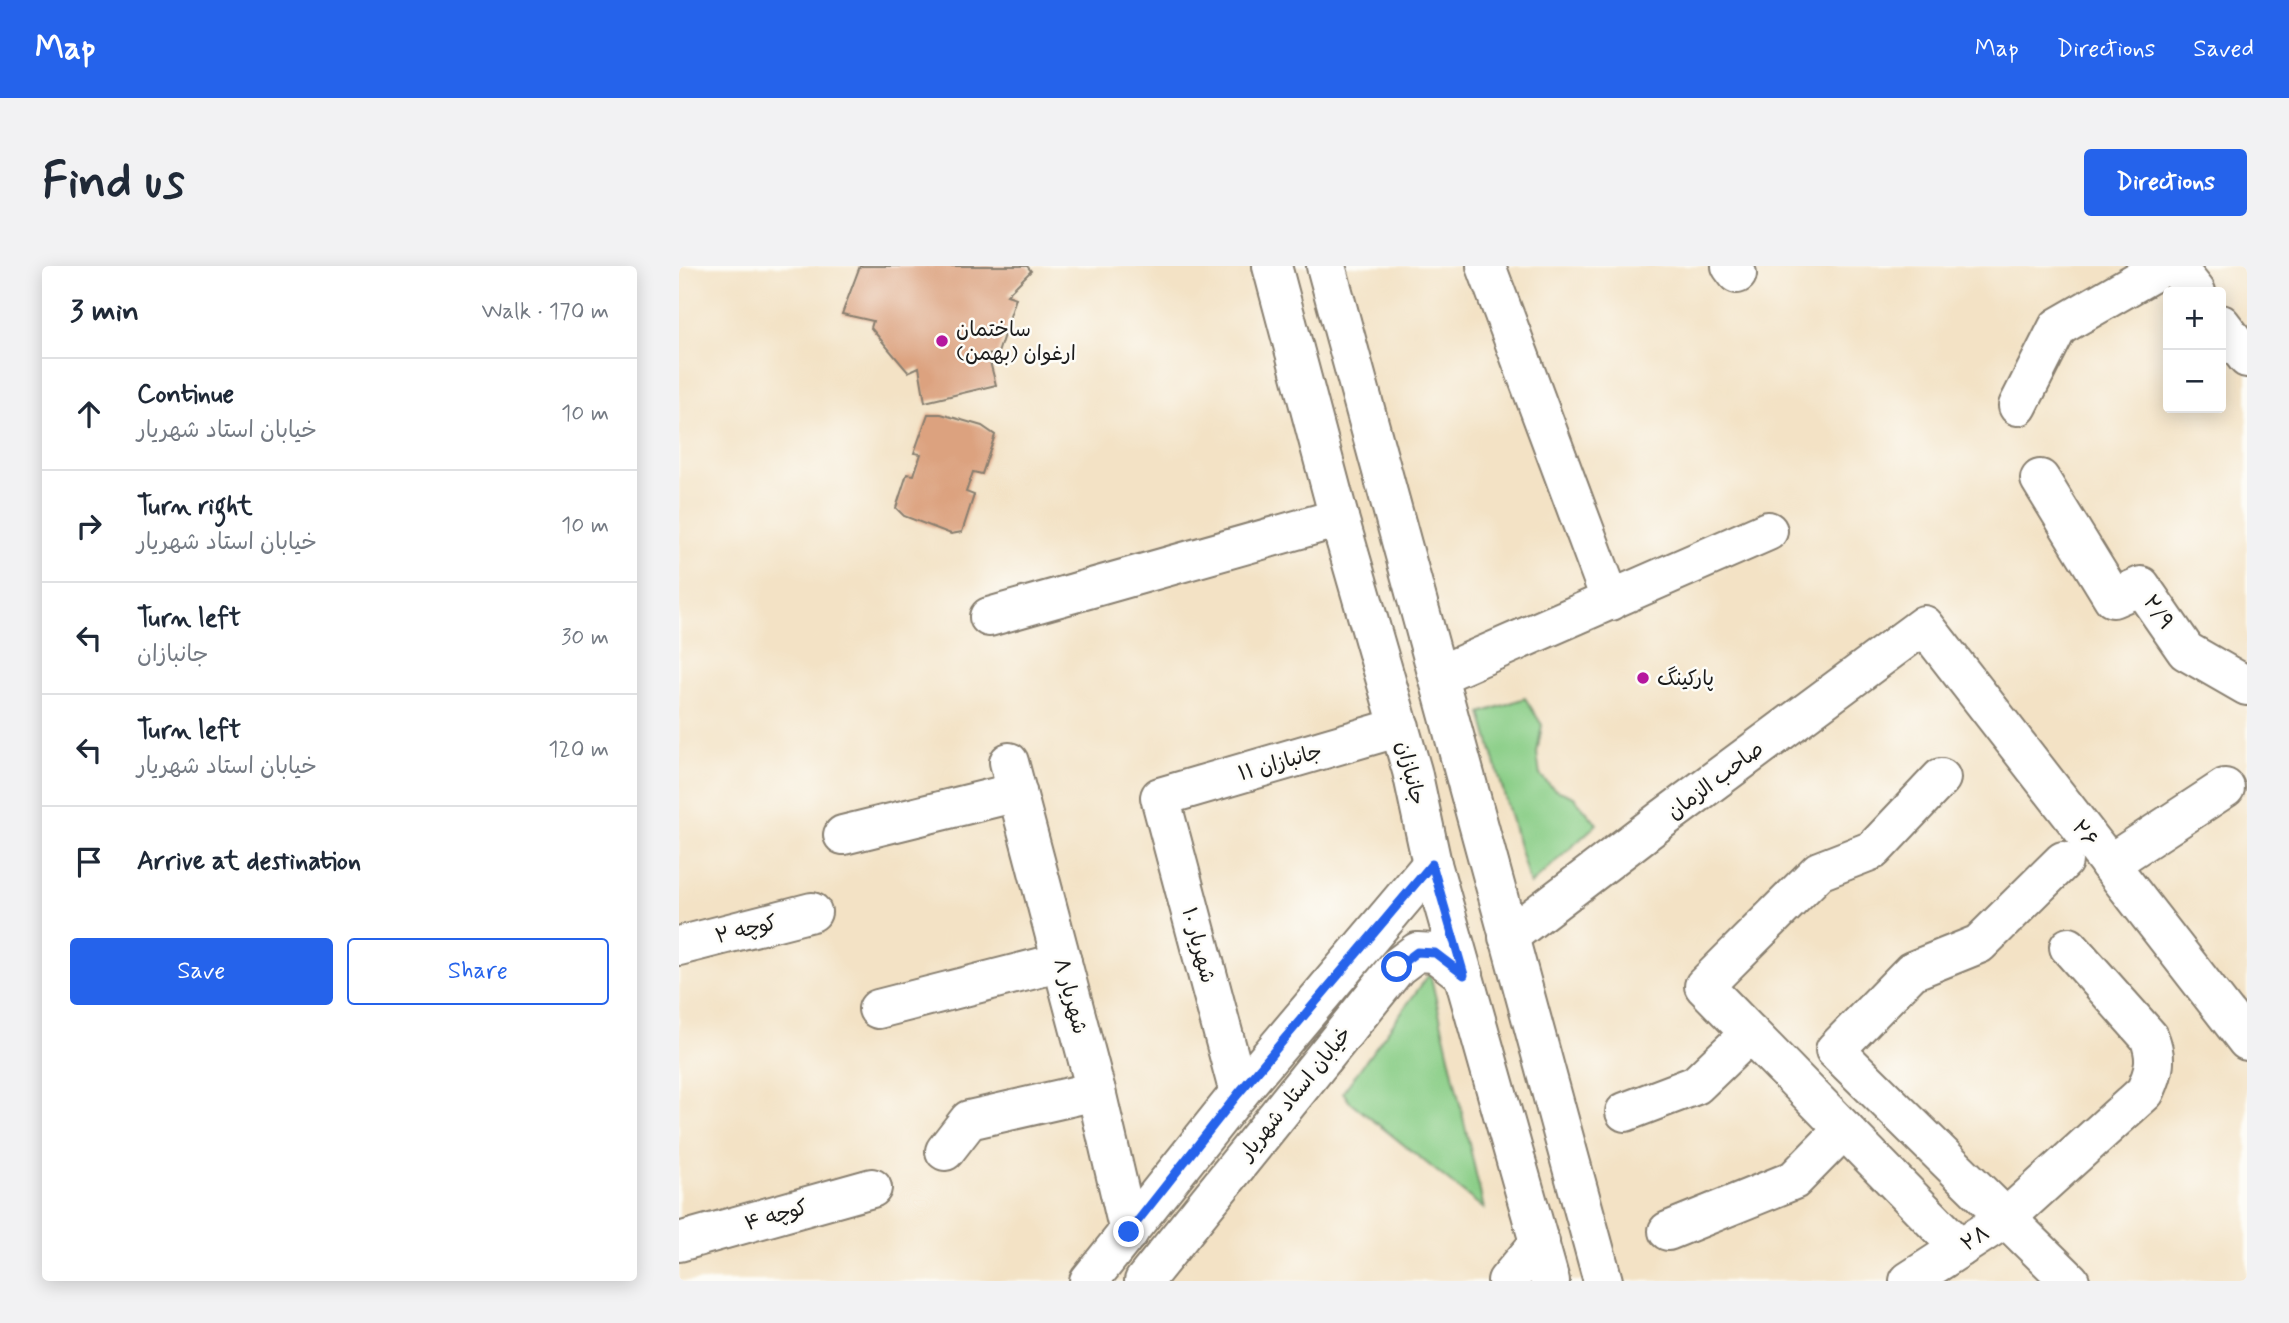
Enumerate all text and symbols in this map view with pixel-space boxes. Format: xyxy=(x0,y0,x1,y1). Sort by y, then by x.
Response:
text: Map xyxy=(35,27,95,71)
text: Map xyxy=(1975,34,2019,65)
text: Directions xyxy=(2057,34,2155,65)
text: Saved xyxy=(2193,34,2254,65)
button: Directions xyxy=(2084,149,2247,216)
text: Find us xyxy=(42,150,185,215)
map controls xyxy=(2163,287,2226,413)
button: + xyxy=(2163,287,2226,350)
text: 3 min xyxy=(70,292,139,331)
text: Walk · 170 m xyxy=(481,297,609,327)
place label: ساختمان ارغوان (بهمن) xyxy=(956,316,1076,368)
marker: ساختمان ارغوان (بهمن) xyxy=(934,333,950,349)
button: − xyxy=(2163,350,2226,413)
text: Continue xyxy=(137,378,234,412)
icon: ahead xyxy=(70,395,108,433)
text: 10 m xyxy=(561,399,609,429)
text: خیابان استاد شهریار xyxy=(137,416,317,446)
text: Turn right xyxy=(137,490,253,524)
icon: right xyxy=(70,507,108,545)
text: 10 m xyxy=(561,511,609,541)
text: خیابان استاد شهریار xyxy=(137,528,317,558)
street label: ۲/۹ xyxy=(2136,590,2180,636)
text: Turn left xyxy=(137,602,241,636)
icon: left xyxy=(70,619,108,657)
text: 30 m xyxy=(561,623,609,653)
text: جانبازان xyxy=(137,640,208,670)
place label: پارکینگ xyxy=(1657,665,1714,693)
marker: پارکینگ xyxy=(1635,670,1651,686)
text: Turn left xyxy=(137,714,241,748)
icon: left xyxy=(70,731,108,769)
text: 120 m xyxy=(548,735,609,765)
street label: صاحب الزمان xyxy=(1662,735,1770,826)
street label: ۱۱ جانبازان xyxy=(1235,738,1326,788)
street label: جانبازان xyxy=(1389,738,1431,808)
text: خیابان استاد شهریار xyxy=(137,752,317,782)
street label: ۲۶ xyxy=(2065,814,2104,853)
icon: arrive xyxy=(70,843,108,881)
text: Arrive at destination xyxy=(137,845,361,879)
street label: شهریار ۱۰ xyxy=(1175,904,1222,986)
street label: کوچه ۲ xyxy=(712,909,780,951)
button: Save xyxy=(70,938,333,1005)
button: Share xyxy=(347,938,609,1005)
route start xyxy=(1381,951,1412,982)
street label: شهریار ۸ xyxy=(1046,955,1094,1037)
street label: خیابان استاد شهریار xyxy=(1232,1021,1358,1168)
street label: کوچه ۴ xyxy=(742,1194,811,1238)
route end xyxy=(1113,1216,1144,1247)
street label: ۲۸ xyxy=(1956,1219,1995,1258)

